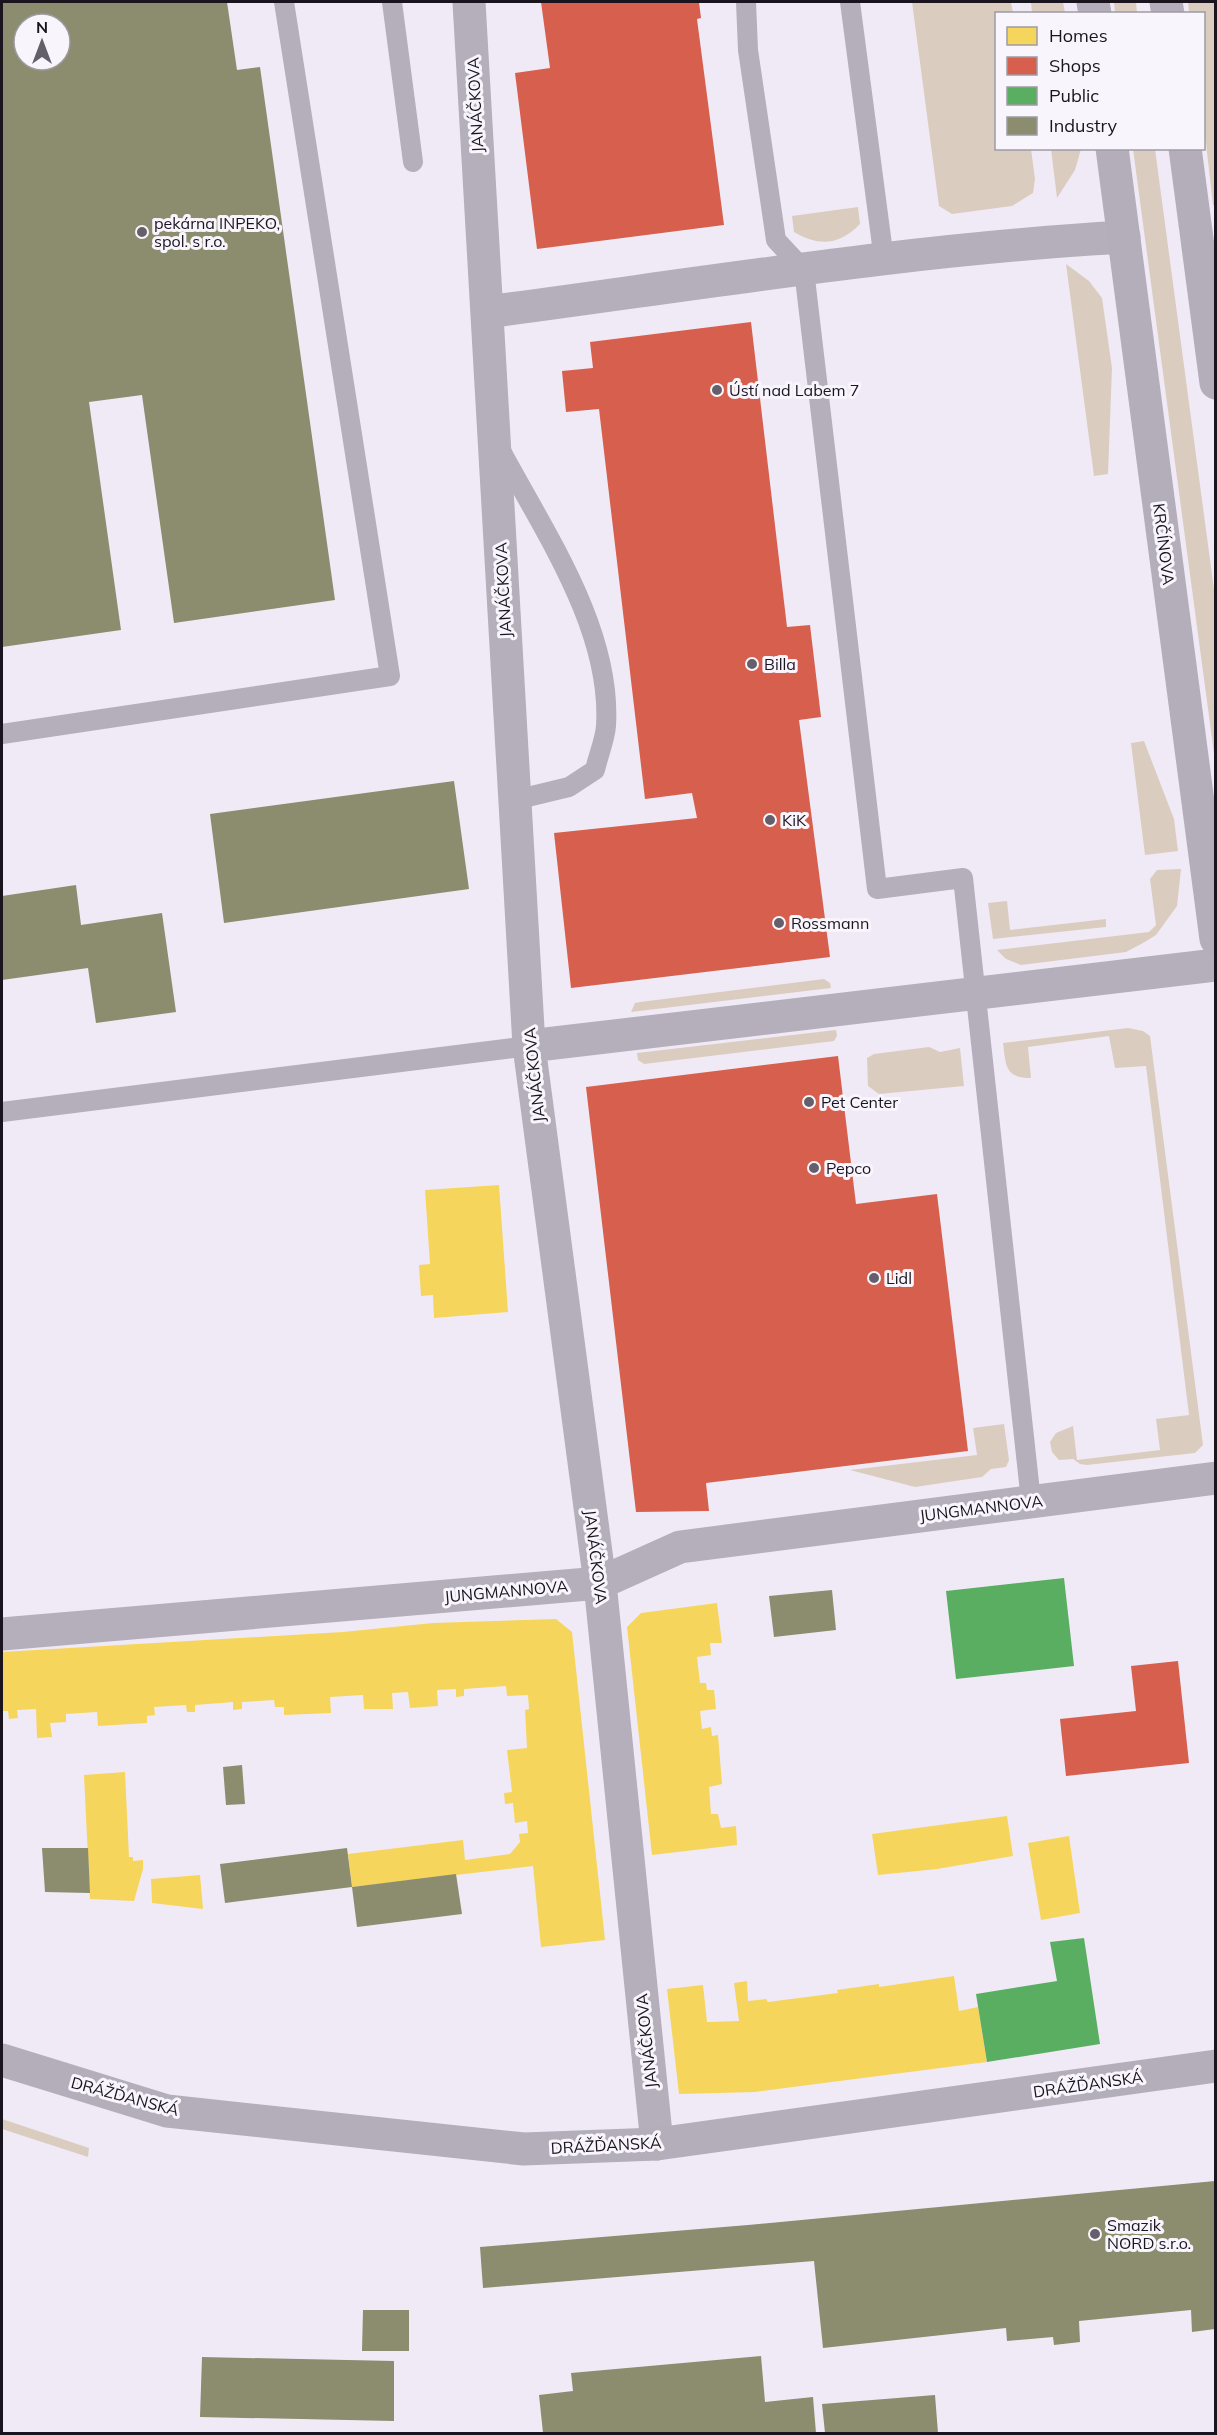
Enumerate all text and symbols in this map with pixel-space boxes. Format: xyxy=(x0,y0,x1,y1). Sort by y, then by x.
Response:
north arrow xyxy=(12,12,72,72)
legend xyxy=(995,12,1205,150)
text: N xyxy=(36,17,48,37)
text: Homes xyxy=(1049,24,1108,47)
text: Shops xyxy=(1049,54,1101,77)
street label: JANÁČKOVA xyxy=(463,57,487,153)
text: Public xyxy=(1049,84,1099,107)
text: Industry xyxy=(1049,114,1118,137)
place label: pekárna INPEKO, spol. s r.o. xyxy=(154,213,280,251)
marker: pekárna INPEKO, spol. s r.o. xyxy=(135,225,149,239)
place label: Ústí nad Labem 7 xyxy=(729,380,859,400)
marker: Ústí nad Labem 7 xyxy=(710,383,724,397)
street label: KRČÍNOVA xyxy=(1149,502,1179,586)
street label: JANÁČKOVA xyxy=(491,542,515,638)
place label: Billa xyxy=(764,654,796,674)
marker: Billa xyxy=(745,657,759,671)
place label: KiK xyxy=(782,810,807,830)
marker: KiK xyxy=(763,813,777,827)
place label: Rossmann xyxy=(791,913,869,933)
marker: Rossmann xyxy=(772,916,786,930)
street label: JANÁČKOVA xyxy=(519,1026,549,1123)
place label: Pet Center xyxy=(821,1092,898,1112)
marker: Pet Center xyxy=(802,1095,816,1109)
place label: Pepco xyxy=(826,1158,871,1178)
marker: Pepco xyxy=(807,1161,821,1175)
place label: Lidl xyxy=(886,1268,912,1288)
marker: Lidl xyxy=(867,1271,881,1285)
street label: JUNGMANNOVA xyxy=(918,1490,1044,1525)
street label: JANÁČKOVA xyxy=(580,1508,612,1606)
street label: JUNGMANNOVA xyxy=(443,1576,569,1606)
street label: JANÁČKOVA xyxy=(631,1992,661,2089)
street label: DRÁŽĎANSKÁ xyxy=(1032,2066,1145,2102)
street label: DRÁŽĎANSKÁ xyxy=(69,2072,181,2120)
street label: DRÁŽĎANSKÁ xyxy=(550,2132,662,2158)
place label: Smazik NORD s.r.o. xyxy=(1107,2215,1191,2253)
marker: Smazik NORD s.r.o. xyxy=(1088,2227,1102,2241)

